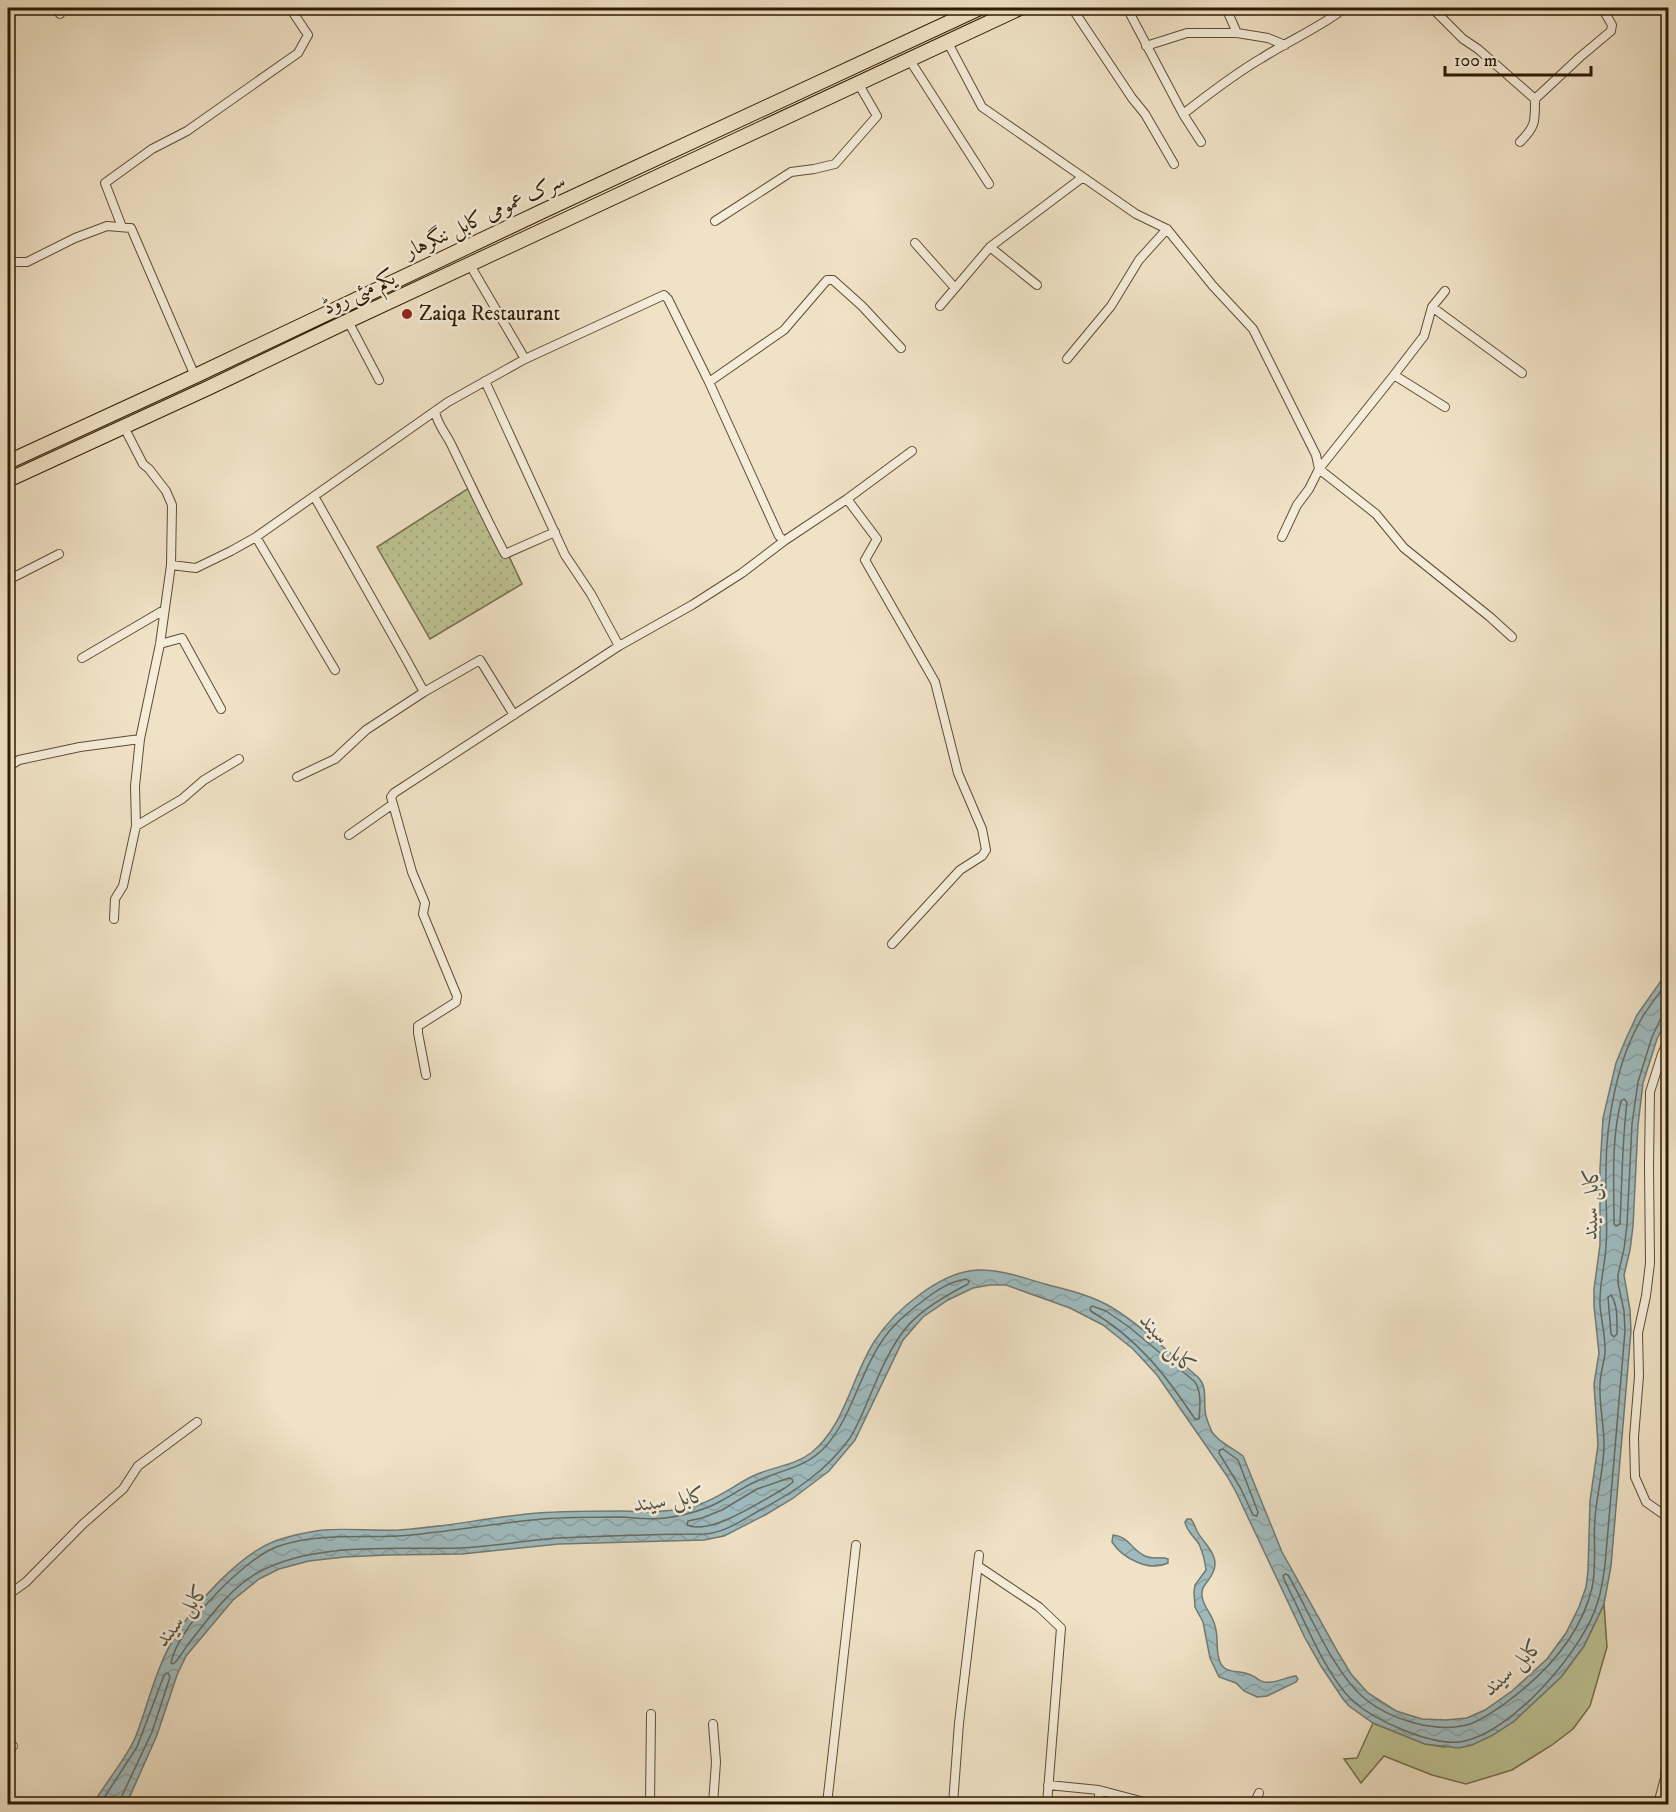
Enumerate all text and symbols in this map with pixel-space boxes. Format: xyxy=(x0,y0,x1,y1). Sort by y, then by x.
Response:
scale bar xyxy=(1445,39,1590,77)
text: 100 m xyxy=(1454,50,1497,72)
street label: سرک عمومی کابل ننگرهار xyxy=(398,166,570,266)
street label: یکم مئی روڈ xyxy=(319,264,403,327)
place label: Zaiqa Restaurant xyxy=(419,301,561,327)
marker: Zaiqa Restaurant xyxy=(400,307,414,321)
water label: کابل سيند xyxy=(1577,1166,1606,1240)
water label: کابل سيند xyxy=(1133,1308,1203,1381)
water label: کابل سيند xyxy=(632,1481,709,1519)
water label: کابل سيند xyxy=(149,1578,216,1653)
water label: کابل سيند xyxy=(1477,1632,1550,1703)

